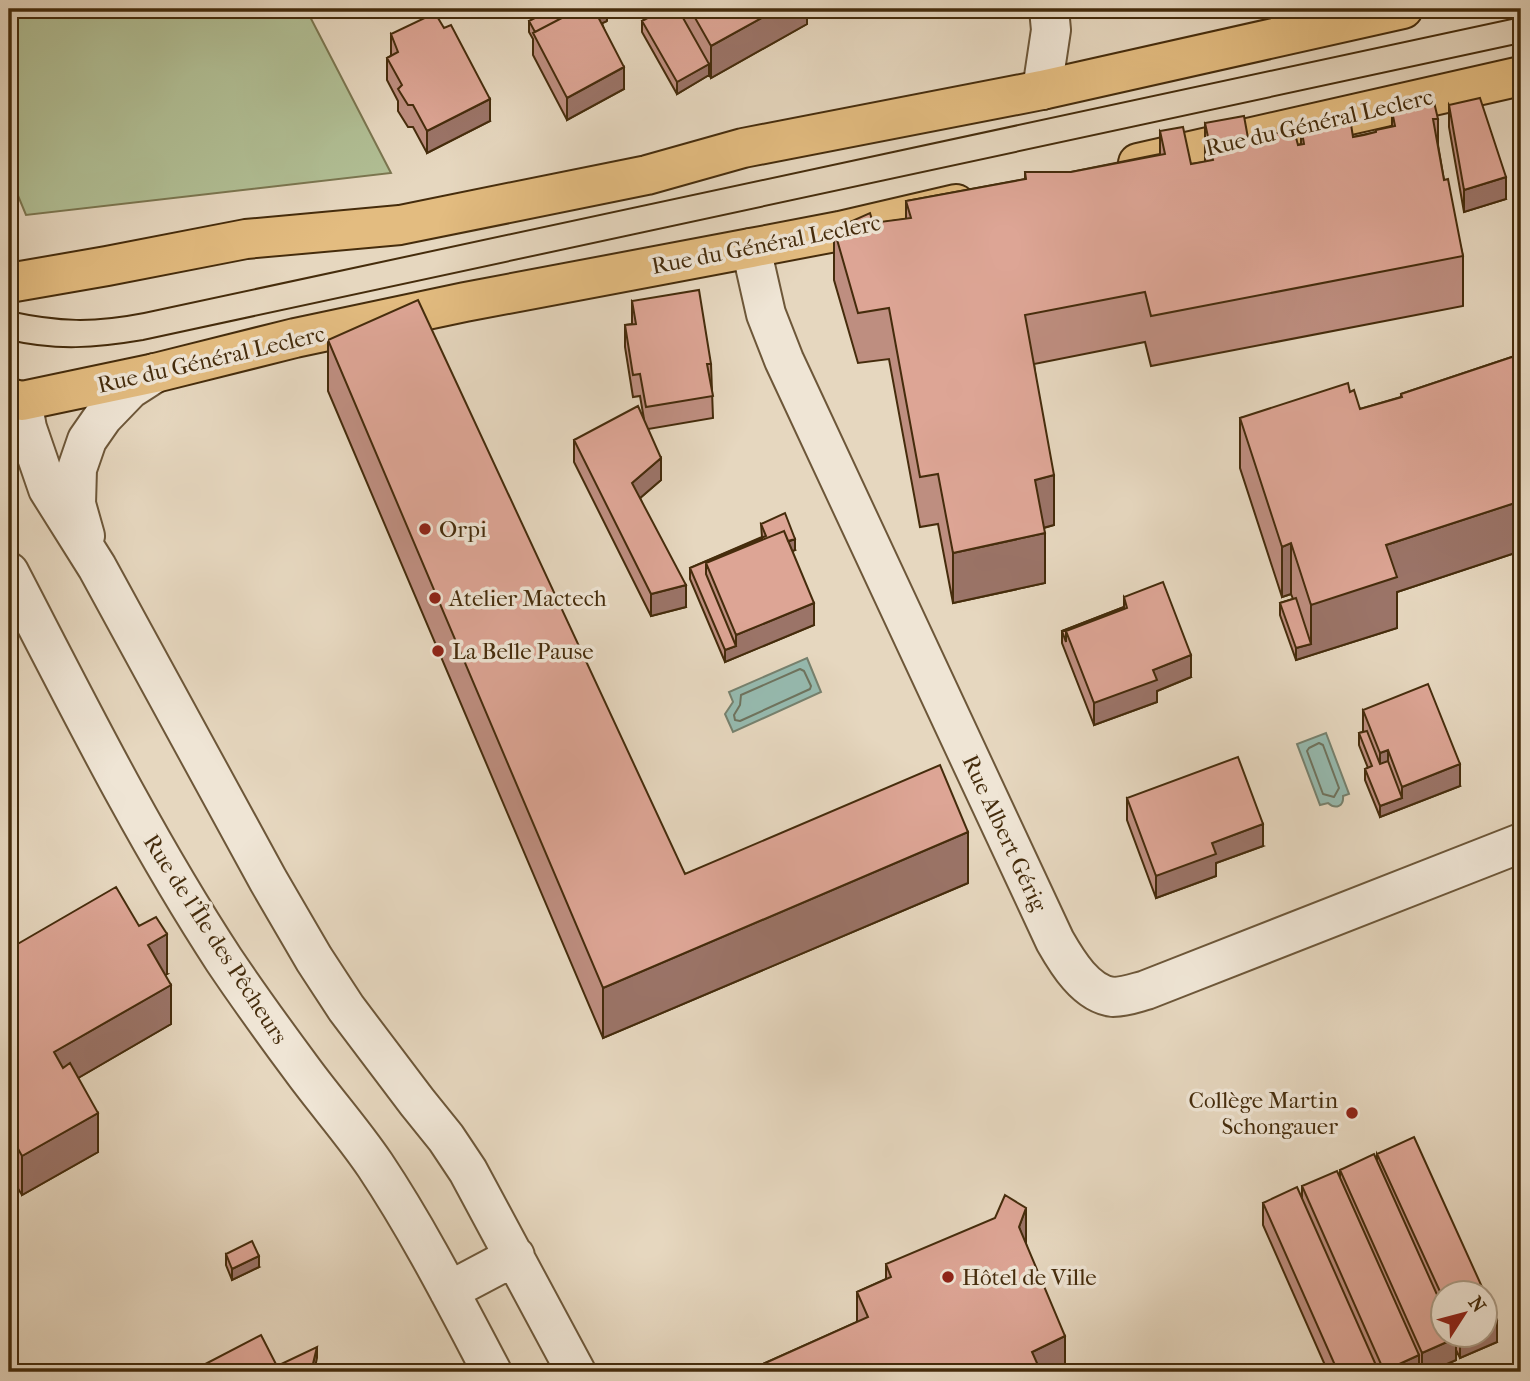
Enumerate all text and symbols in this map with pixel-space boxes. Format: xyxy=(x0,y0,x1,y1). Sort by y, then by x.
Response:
street label: Rue du Général Leclerc xyxy=(1203,83,1436,162)
street label: Rue du Général Leclerc xyxy=(649,209,883,280)
street label: Rue du Général Leclerc xyxy=(95,320,328,399)
place label: Orpi xyxy=(439,516,487,543)
marker: Orpi xyxy=(417,521,433,537)
place label: Atelier Mactech xyxy=(448,585,607,612)
marker: Atelier Mactech xyxy=(427,590,443,606)
place label: La Belle Pause xyxy=(452,638,594,665)
marker: La Belle Pause xyxy=(430,643,446,659)
street label: Rue Albert Gérig xyxy=(956,751,1053,916)
street label: Rue de l'Île des Pêcheurs xyxy=(138,829,294,1049)
place label: Collège Martin Schongauer xyxy=(1189,1087,1339,1140)
marker: Collège Martin Schongauer xyxy=(1344,1105,1360,1121)
place label: Hôtel de Ville xyxy=(962,1264,1097,1291)
marker: Hôtel de Ville xyxy=(940,1269,956,1285)
north arrow xyxy=(1428,1280,1498,1350)
text: N xyxy=(1464,1292,1490,1317)

